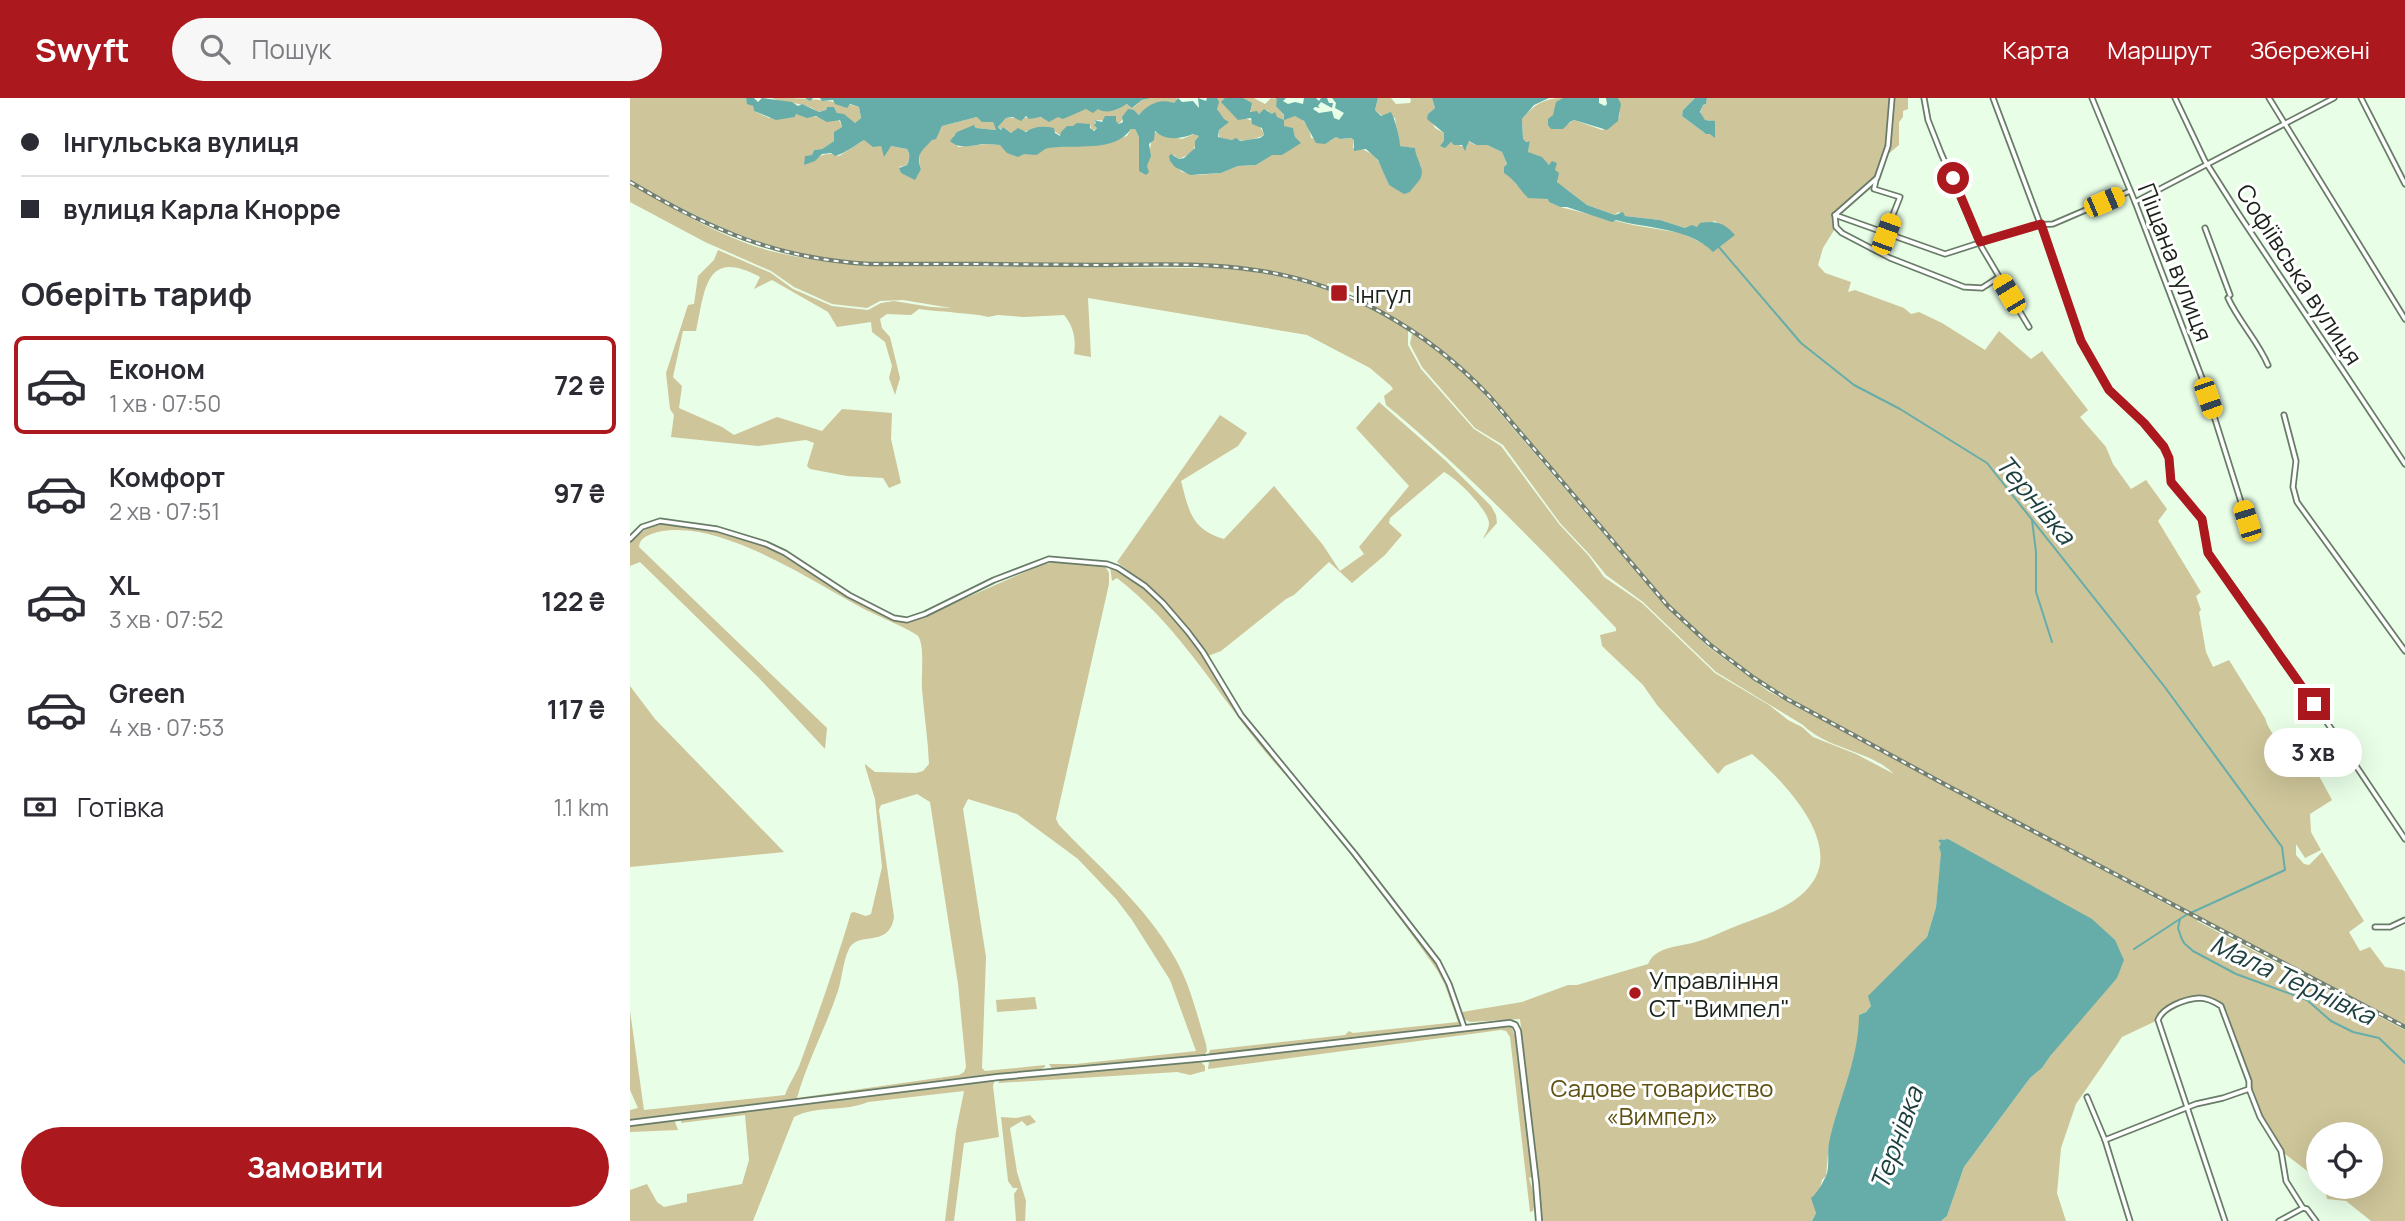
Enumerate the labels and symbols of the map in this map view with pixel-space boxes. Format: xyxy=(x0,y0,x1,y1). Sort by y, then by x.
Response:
route start xyxy=(1937,162,1969,194)
street label: Софіївська вулиця xyxy=(2229,177,2371,371)
street label: Піщана вулиця xyxy=(2131,178,2221,346)
car xyxy=(2081,184,2128,220)
car xyxy=(1869,211,1904,257)
car xyxy=(1990,271,2029,317)
place label: Інгул xyxy=(1355,277,1412,310)
marker: Інгул xyxy=(1329,283,1349,303)
car xyxy=(2192,375,2225,421)
water label: Тернівка xyxy=(1988,446,2085,553)
car xyxy=(2231,498,2264,544)
route end xyxy=(2298,688,2330,720)
callout: 3 хв xyxy=(2265,728,2363,778)
water label: Мала Тернівка xyxy=(2205,925,2383,1034)
place label: Управління СТ "Вимпел" xyxy=(1649,963,1790,1024)
marker: Управління СТ "Вимпел" xyxy=(1627,985,1643,1001)
park label: Садове товариство «Вимпел» xyxy=(1550,1071,1774,1132)
water label: Тернівка xyxy=(1861,1080,1932,1194)

